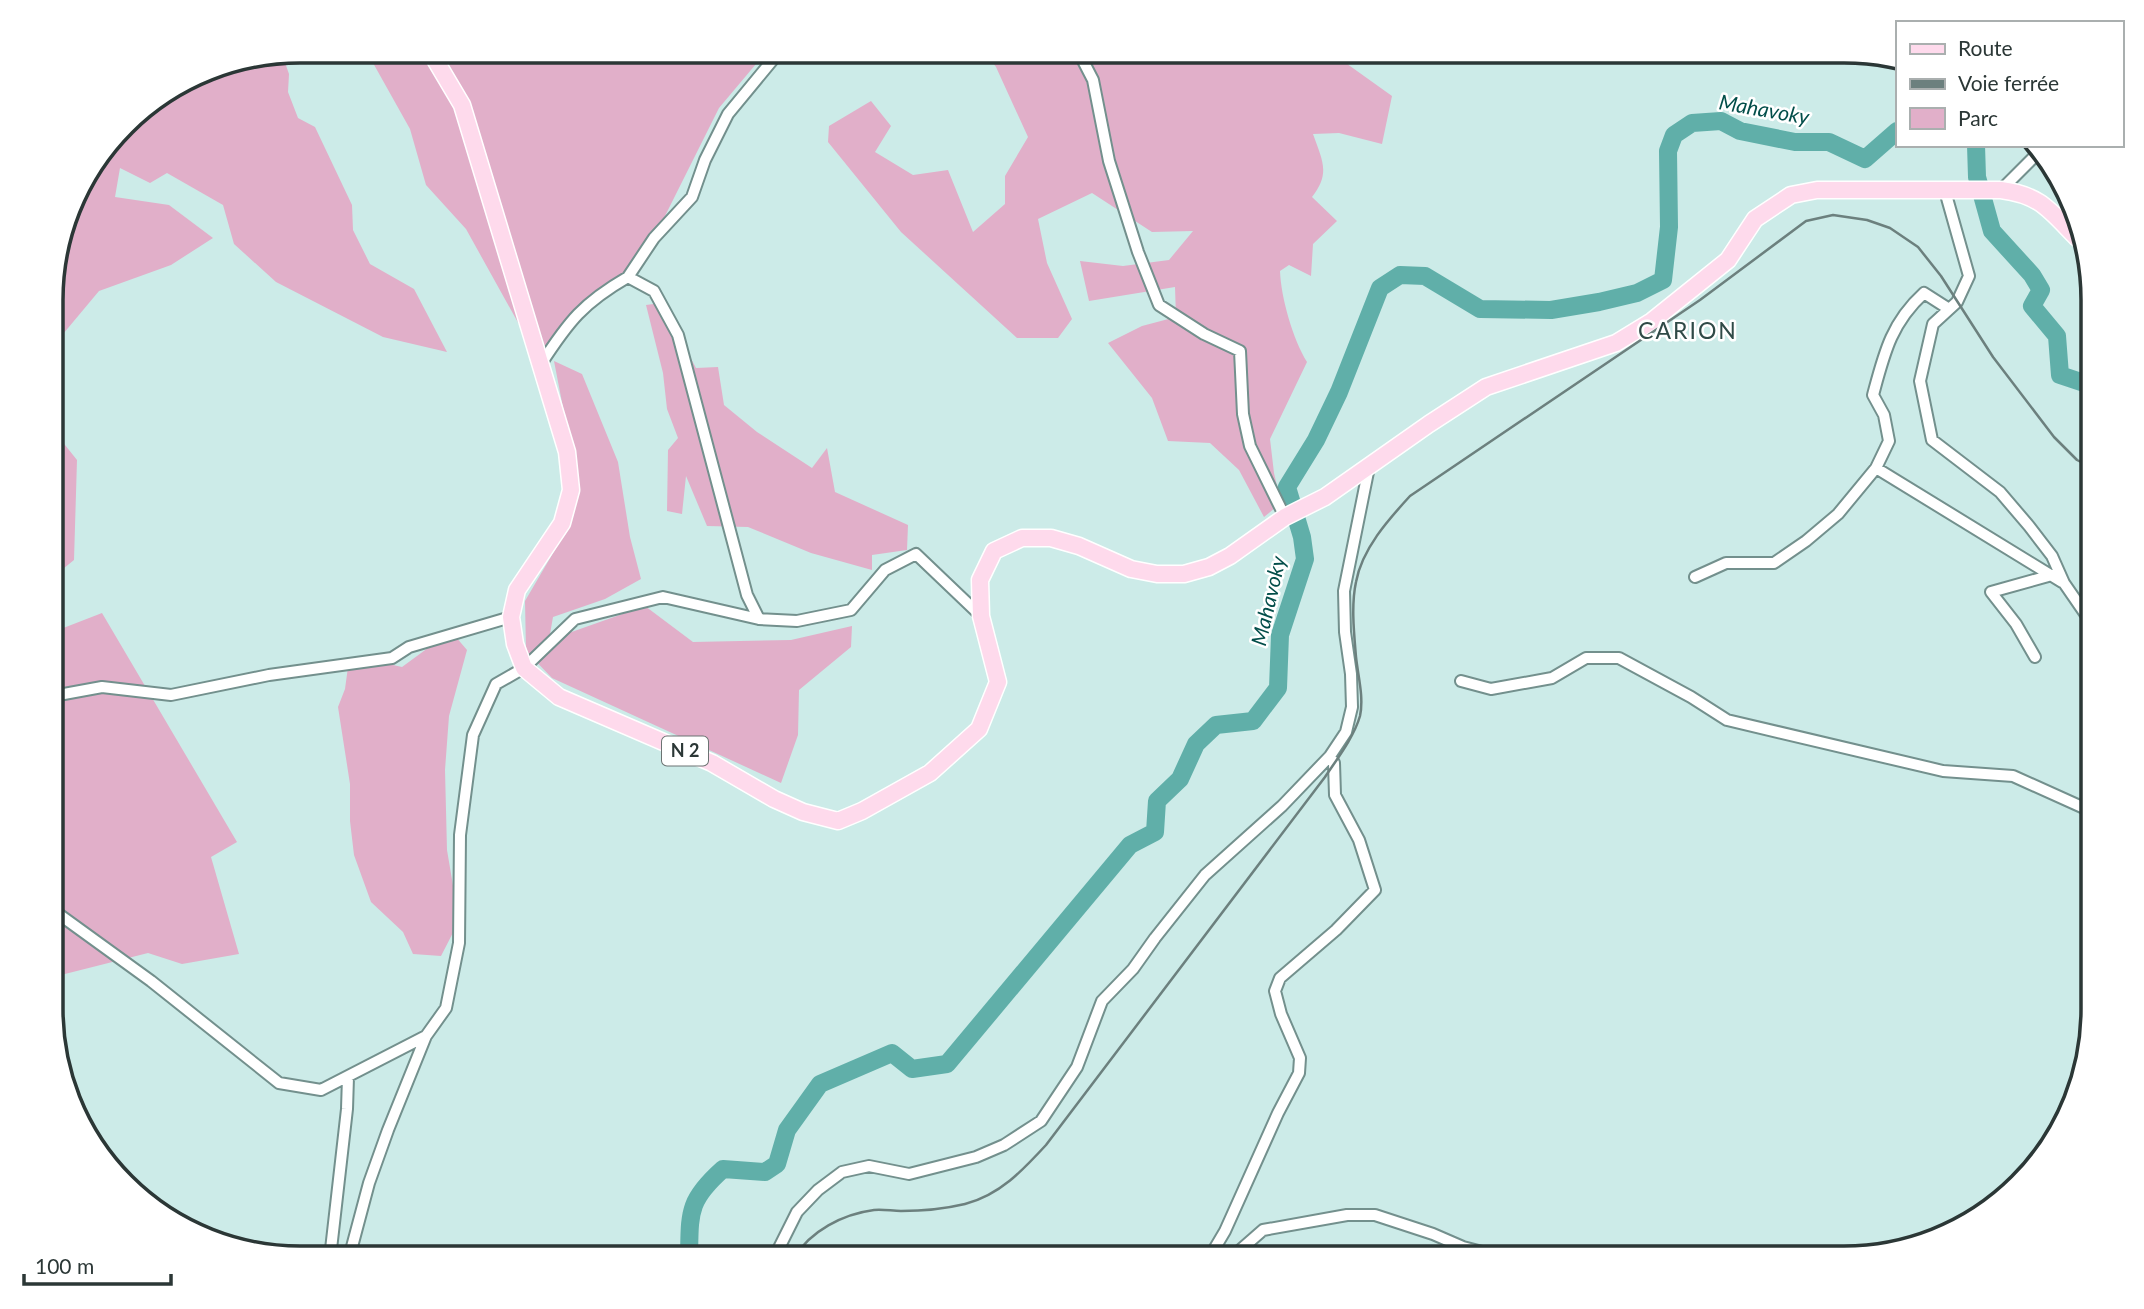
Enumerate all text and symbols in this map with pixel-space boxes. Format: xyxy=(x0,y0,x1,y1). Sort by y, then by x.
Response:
legend xyxy=(1896,21,2123,147)
text: Route xyxy=(1958,35,2013,60)
text: Voie ferrée xyxy=(1958,70,2059,95)
water label: Mahavoky xyxy=(1717,88,1812,129)
text: Parc xyxy=(1958,105,1998,130)
district label: CARION xyxy=(1638,316,1738,344)
water label: Mahavoky xyxy=(1245,553,1290,648)
road number: N 2 xyxy=(662,736,708,766)
scale bar xyxy=(24,1242,172,1286)
text: 100 m xyxy=(35,1253,94,1278)

